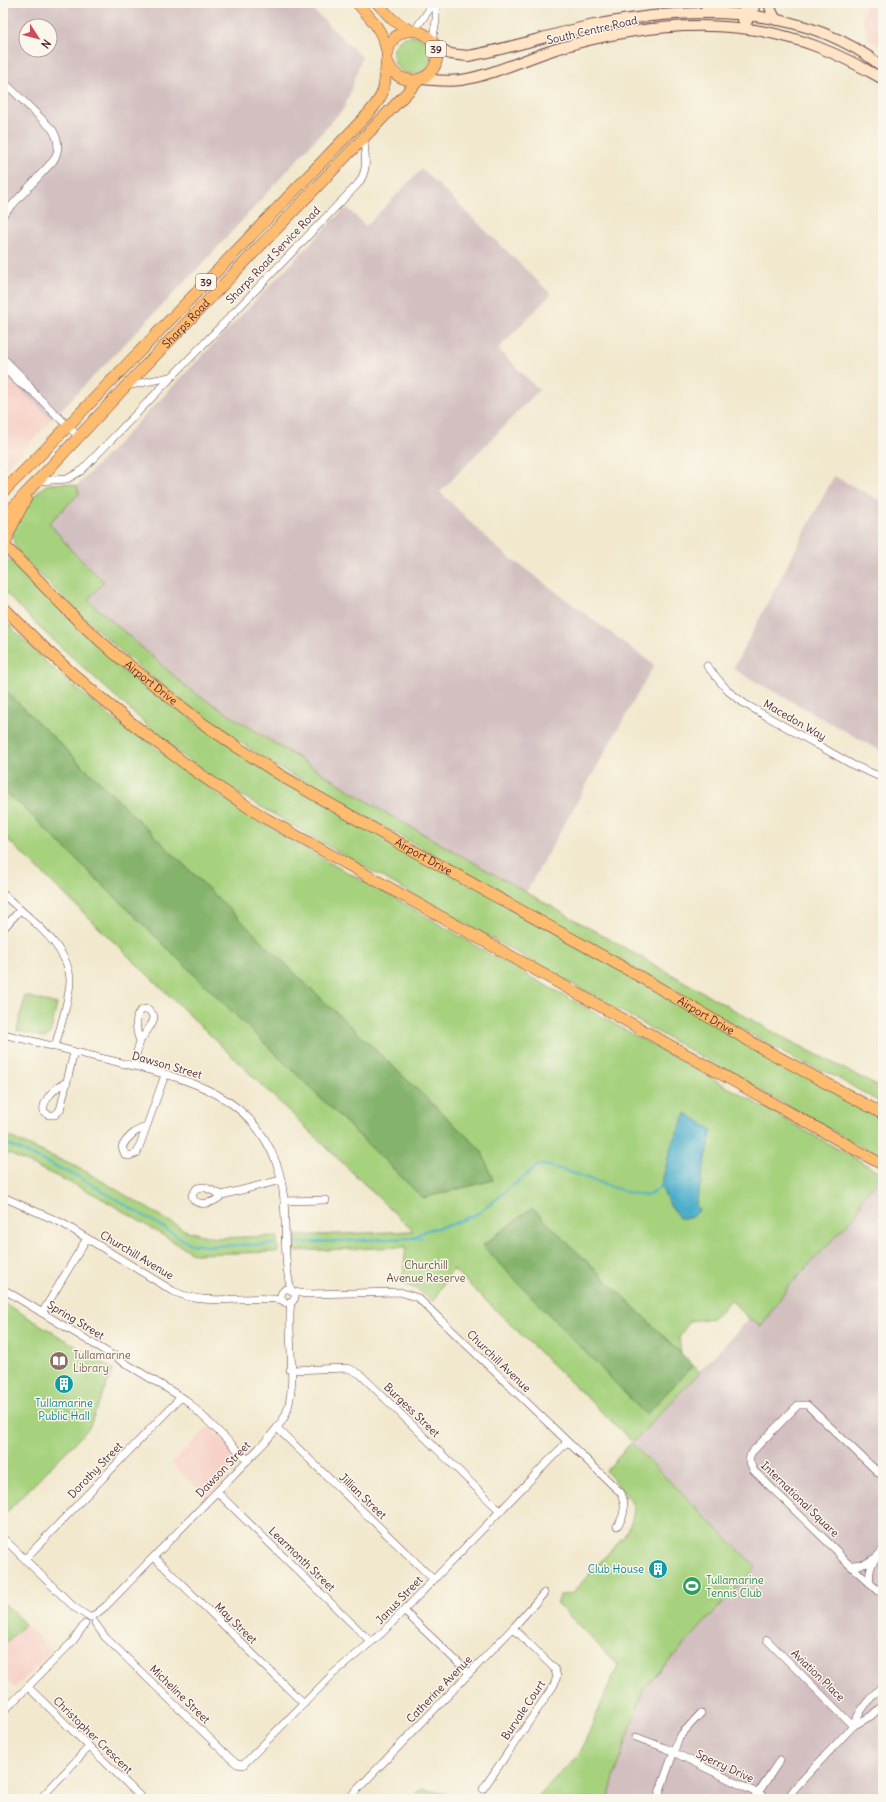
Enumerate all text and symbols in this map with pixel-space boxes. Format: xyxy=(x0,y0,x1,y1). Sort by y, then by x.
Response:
street label: South Centre Road xyxy=(545,13,639,47)
north arrow xyxy=(18,18,58,58)
text: N xyxy=(38,37,54,51)
road number: 39 xyxy=(426,41,446,57)
street label: Sharps Road Service Road xyxy=(223,203,323,306)
road number: 39 xyxy=(196,274,216,290)
street label: Sharps Road xyxy=(159,295,213,351)
street label: Airport Drive xyxy=(122,657,180,708)
street label: Macedon Way xyxy=(761,696,829,744)
street label: Airport Drive xyxy=(393,835,455,878)
street label: Airport Drive xyxy=(675,993,737,1038)
street label: Dawson Street xyxy=(130,1048,204,1082)
street label: Churchill Avenue xyxy=(98,1228,176,1282)
park label: Churchill Avenue Reserve xyxy=(387,1258,466,1285)
street label: Spring Street xyxy=(45,1298,107,1343)
street label: Churchill Avenue xyxy=(464,1327,534,1395)
place label: Tullamarine Library xyxy=(73,1348,131,1375)
library icon: Tullamarine Library xyxy=(48,1350,70,1372)
building icon: Tullamarine Public Hall xyxy=(53,1373,75,1395)
street label: Burgess Street xyxy=(381,1380,443,1440)
place label: Tullamarine Public Hall xyxy=(35,1396,93,1423)
street label: Dawson Street xyxy=(193,1438,253,1500)
street label: Dorothy Street xyxy=(65,1439,125,1501)
street label: International Square xyxy=(758,1458,842,1540)
street label: Jillian Street xyxy=(336,1470,390,1522)
street label: Learmonth Street xyxy=(266,1524,338,1594)
building icon: Club House xyxy=(647,1558,669,1580)
place label: Club House xyxy=(588,1562,644,1576)
street label: Janus Street xyxy=(373,1573,426,1627)
place label: Tullamarine Tennis Club xyxy=(706,1573,764,1600)
sports icon: Tullamarine Tennis Club xyxy=(681,1575,703,1597)
street label: May Street xyxy=(212,1599,260,1647)
street label: Aviation Place xyxy=(788,1646,848,1704)
street label: Catherine Avenue xyxy=(403,1652,475,1726)
street label: Micheline Street xyxy=(147,1662,213,1726)
street label: Burvale Court xyxy=(498,1677,548,1742)
street label: Christopher Crescent xyxy=(50,1694,136,1777)
street label: Sperry Drive xyxy=(694,1747,756,1786)

